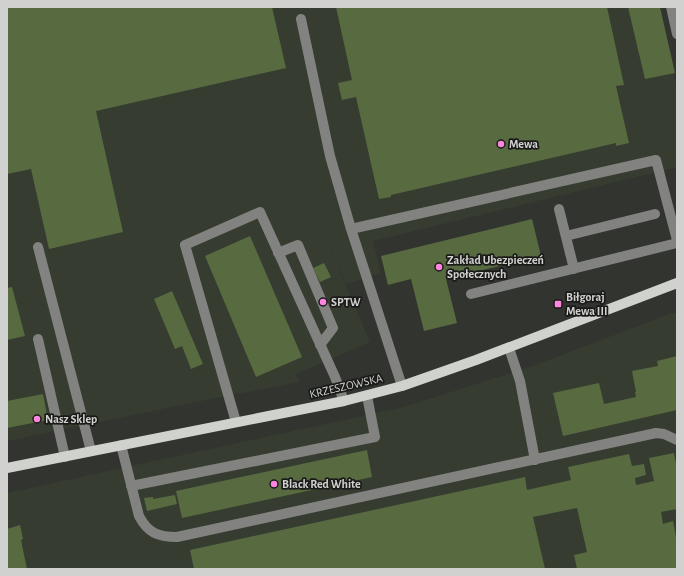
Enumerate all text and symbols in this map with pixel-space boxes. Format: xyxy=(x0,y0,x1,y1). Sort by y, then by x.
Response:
place label: Mewa xyxy=(509,138,538,150)
marker: Mewa xyxy=(496,139,506,149)
place label: Zakład Ubezpieczeń Społecznych xyxy=(447,254,544,281)
marker: Zakład Ubezpieczeń Społecznych xyxy=(434,262,444,272)
place label: Biłgoraj Mewa III xyxy=(566,291,607,317)
place label: SPTW xyxy=(331,296,361,308)
marker: SPTW xyxy=(318,297,328,307)
marker: Biłgoraj Mewa III xyxy=(553,299,563,309)
street label: KRZESZOWSKA xyxy=(308,372,384,400)
place label: Nasz Sklep xyxy=(45,413,97,425)
marker: Nasz Sklep xyxy=(32,414,42,424)
place label: Black Red White xyxy=(282,478,361,490)
marker: Black Red White xyxy=(269,479,279,489)

